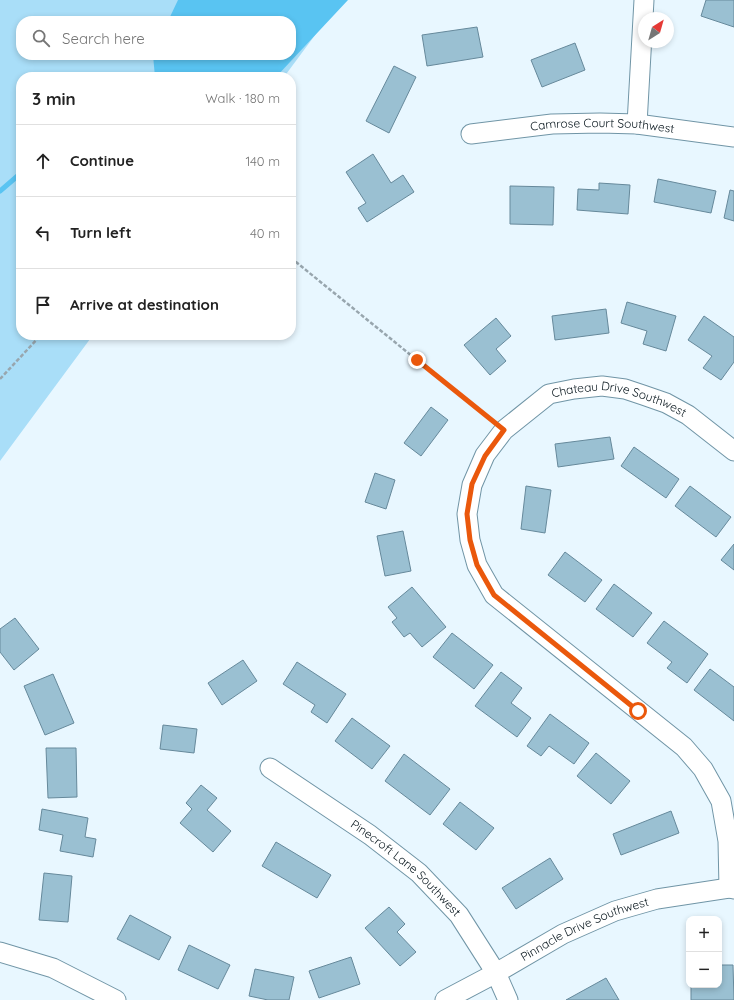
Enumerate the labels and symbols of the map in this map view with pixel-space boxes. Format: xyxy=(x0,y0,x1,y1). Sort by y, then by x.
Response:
north arrow xyxy=(638,12,674,48)
street label: Camrose Court Southwest xyxy=(529,115,675,136)
route end xyxy=(408,351,426,369)
street label: Chateau Drive Southwest xyxy=(550,378,689,420)
route start xyxy=(629,702,647,720)
street label: Pinecroft Lane Southwest xyxy=(348,816,464,919)
street label: Pinnacle Drive Southwest xyxy=(518,894,650,964)

